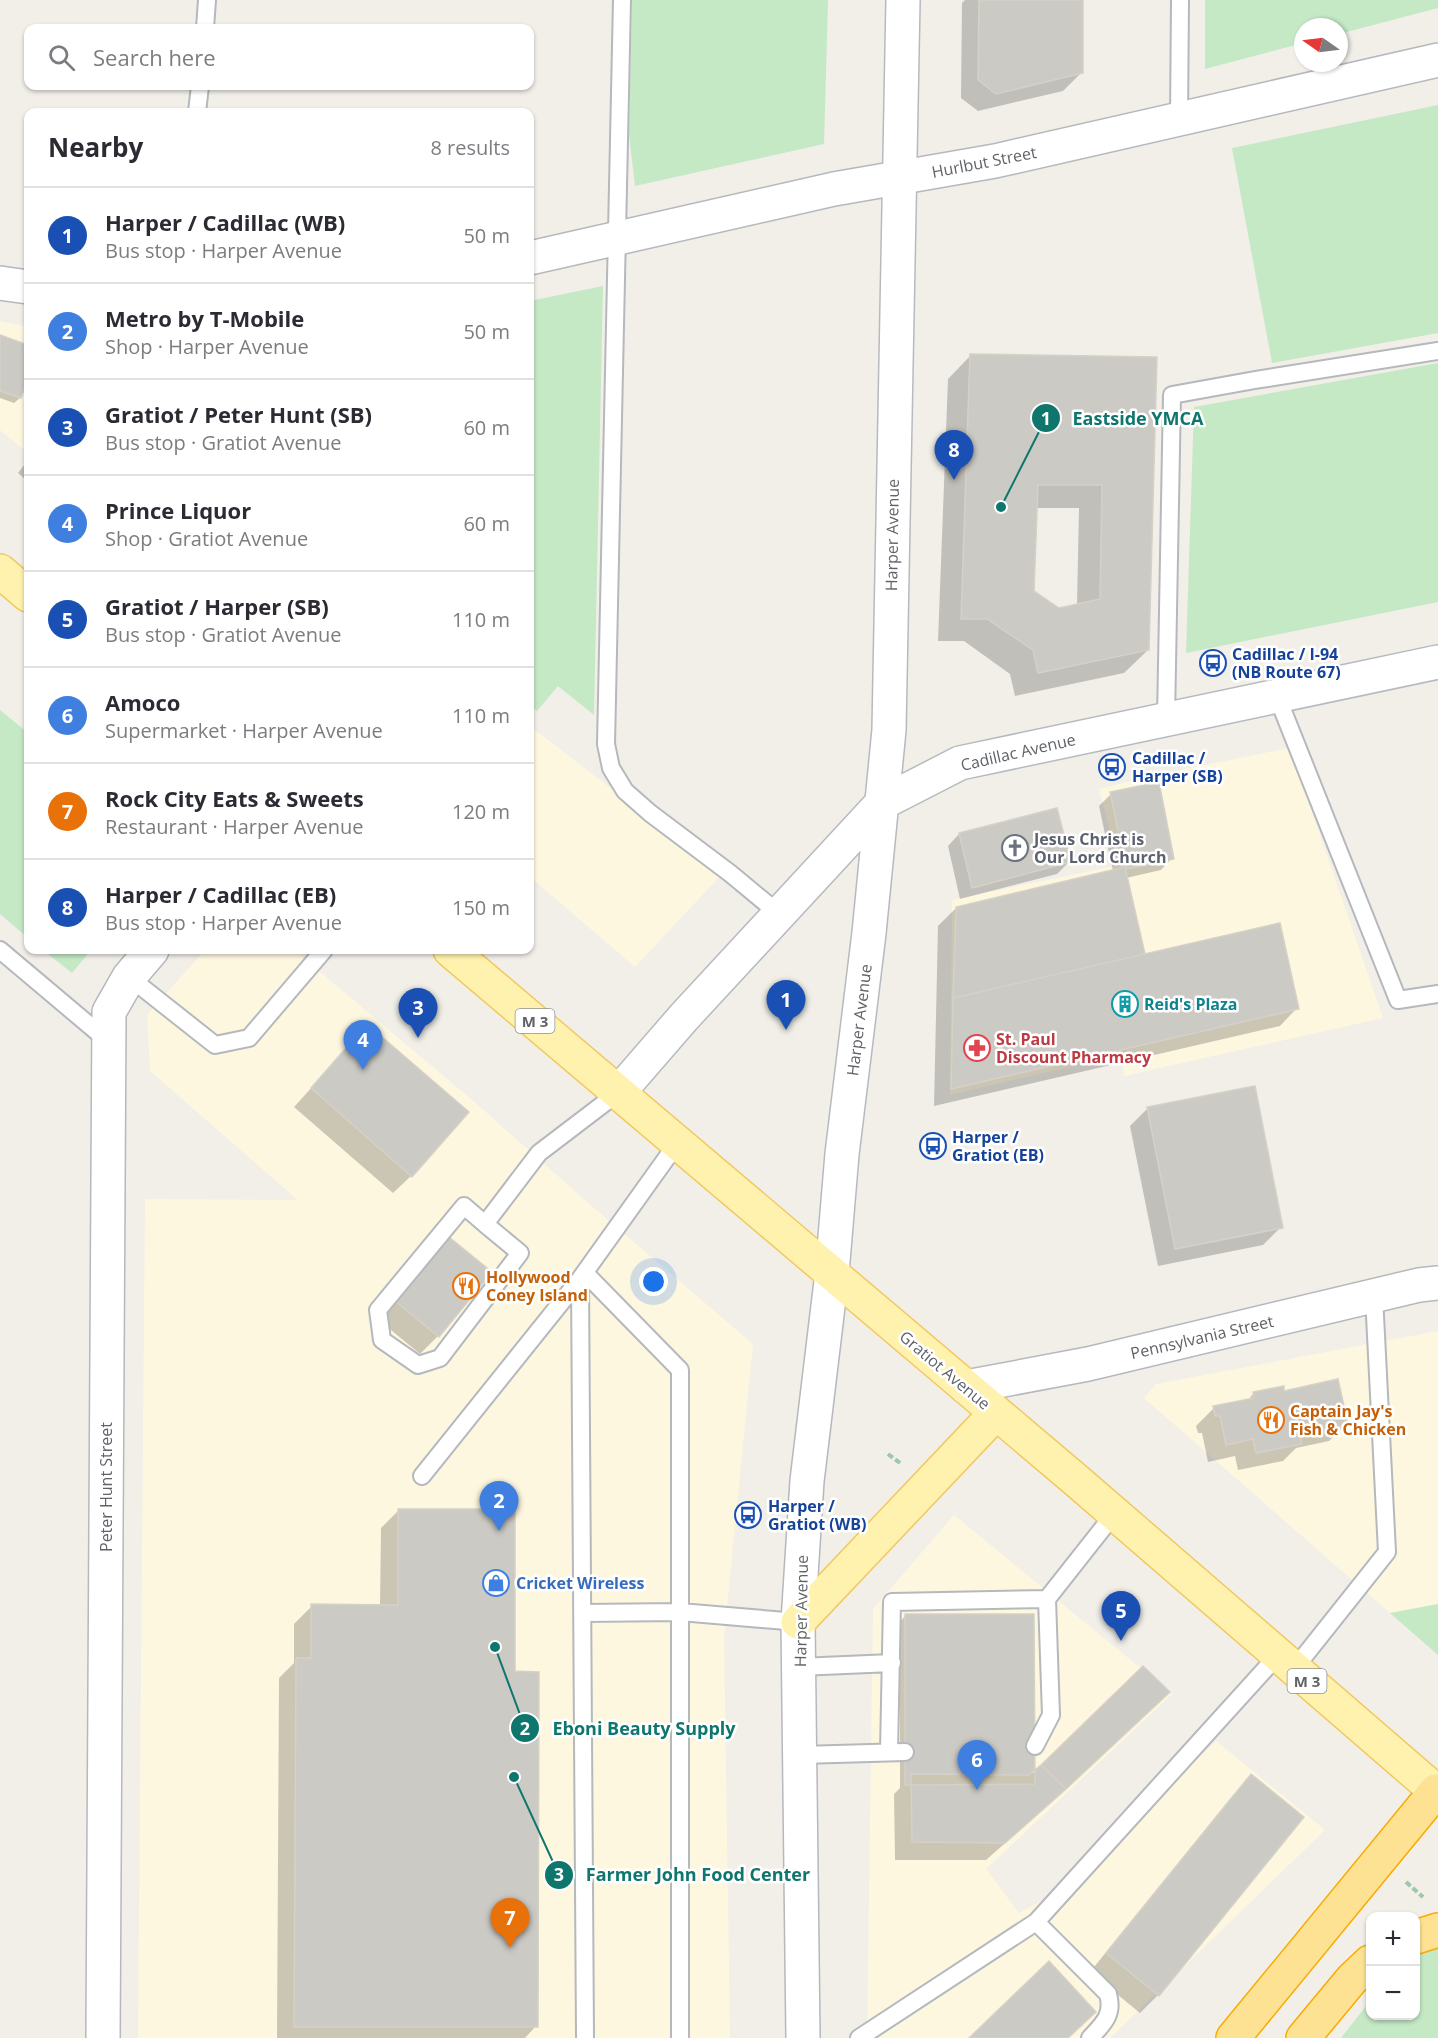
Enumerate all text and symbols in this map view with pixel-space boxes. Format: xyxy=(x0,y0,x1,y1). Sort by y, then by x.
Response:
north arrow xyxy=(1294,18,1348,72)
search box xyxy=(24,24,534,90)
icon: search xyxy=(45,41,78,74)
text: Search here xyxy=(93,42,216,72)
text: Nearby xyxy=(48,129,143,165)
text: 8 results xyxy=(430,134,510,161)
street label: Hurlbut Street xyxy=(930,141,1039,183)
text: Harper / Cadillac (WB) xyxy=(105,207,345,237)
text: 1 xyxy=(62,222,73,249)
text: 50 m xyxy=(463,222,510,249)
text: Bus stop · Harper Avenue xyxy=(105,237,342,264)
text: Metro by T-Mobile xyxy=(105,303,304,333)
text: 2 xyxy=(62,318,73,345)
text: 50 m xyxy=(463,318,510,345)
text: Shop · Harper Avenue xyxy=(105,333,309,360)
text: Gratiot / Peter Hunt (SB) xyxy=(105,399,372,429)
callout: Eastside YMCA xyxy=(1031,400,1216,436)
text: 1 xyxy=(1041,406,1051,430)
text: Eastside YMCA xyxy=(1073,406,1204,430)
text: 3 xyxy=(62,414,73,441)
text: 60 m xyxy=(463,414,510,441)
text: Bus stop · Gratiot Avenue xyxy=(105,429,341,456)
pin: 8 xyxy=(934,430,974,480)
street label: Harper Avenue xyxy=(880,479,904,591)
text: Prince Liquor xyxy=(105,495,251,525)
text: 4 xyxy=(62,510,73,537)
text: 60 m xyxy=(463,510,510,537)
text: Shop · Gratiot Avenue xyxy=(105,525,308,552)
text: Gratiot / Harper (SB) xyxy=(105,591,329,621)
text: 5 xyxy=(62,606,73,633)
text: 110 m xyxy=(452,606,510,633)
text: Bus stop · Gratiot Avenue xyxy=(105,621,341,648)
place label: Cadillac / I-94 (NB Route 67) xyxy=(1232,643,1341,683)
bus stop icon: Cadillac / I-94 (NB Route 67) xyxy=(1198,648,1228,678)
text: Amoco xyxy=(105,687,180,717)
text: 6 xyxy=(62,702,73,729)
text: 110 m xyxy=(452,702,510,729)
text: Supermarket · Harper Avenue xyxy=(105,717,383,744)
street label: Cadillac Avenue xyxy=(958,728,1078,776)
place label: Cadillac / Harper (SB) xyxy=(1132,747,1223,787)
bus stop icon: Cadillac / Harper (SB) xyxy=(1097,752,1127,782)
text: Rock City Eats & Sweets xyxy=(105,783,364,813)
text: 7 xyxy=(62,798,73,825)
text: 120 m xyxy=(452,798,510,825)
text: Restaurant · Harper Avenue xyxy=(105,813,363,840)
place label: Jesus Christ is Our Lord Church xyxy=(1032,828,1166,868)
church icon: Jesus Christ is Our Lord Church xyxy=(1000,833,1030,863)
text: Harper / Cadillac (EB) xyxy=(105,879,336,909)
text: 8 xyxy=(62,894,73,921)
text: 150 m xyxy=(452,894,510,921)
text: Bus stop · Harper Avenue xyxy=(105,909,342,936)
street label: Harper Avenue xyxy=(841,963,877,1077)
pin: 1 xyxy=(766,980,806,1030)
pin: 3 xyxy=(398,988,438,1038)
building icon: Reid's Plaza xyxy=(1110,989,1140,1019)
place label: Reid's Plaza xyxy=(1144,993,1237,1015)
road number: M 3 xyxy=(516,1009,554,1033)
pin: 4 xyxy=(344,1020,382,1070)
place label: St. Paul Discount Pharmacy xyxy=(996,1028,1152,1068)
pharmacy icon: St. Paul Discount Pharmacy xyxy=(962,1033,992,1063)
place label: Harper / Gratiot (EB) xyxy=(952,1126,1044,1166)
bus stop icon: Harper / Gratiot (EB) xyxy=(918,1131,948,1161)
place label: Hollywood Coney Island xyxy=(486,1266,588,1306)
your location xyxy=(639,1267,668,1296)
restaurant icon: Hollywood Coney Island xyxy=(451,1271,481,1301)
street label: Pennsylvania Street xyxy=(1128,1310,1276,1364)
street label: Gratiot Avenue xyxy=(895,1326,995,1414)
place label: Captain Jay's Fish & Chicken xyxy=(1290,1400,1406,1440)
restaurant icon: Captain Jay's Fish & Chicken xyxy=(1256,1405,1286,1435)
street label: Peter Hunt Street xyxy=(95,1422,117,1552)
pin: 2 xyxy=(480,1482,518,1531)
place label: Harper / Gratiot (WB) xyxy=(768,1495,866,1535)
bus stop icon: Harper / Gratiot (WB) xyxy=(733,1500,763,1530)
street label: Harper Avenue xyxy=(789,1555,813,1667)
shop icon: Cricket Wireless xyxy=(481,1568,511,1598)
place label: Cricket Wireless xyxy=(516,1572,644,1594)
pin: 5 xyxy=(1102,1592,1140,1641)
road number: M 3 xyxy=(1288,1669,1326,1693)
callout: Eboni Beauty Supply xyxy=(510,1710,747,1746)
text: 2 xyxy=(520,1716,530,1740)
text: Eboni Beauty Supply xyxy=(552,1716,736,1740)
pin: 6 xyxy=(958,1740,996,1790)
callout: Farmer John Food Center xyxy=(544,1857,822,1893)
text: 3 xyxy=(554,1862,564,1886)
text: Farmer John Food Center xyxy=(586,1862,810,1886)
pin: 7 xyxy=(490,1898,530,1948)
map controls xyxy=(1366,1912,1420,2020)
button: + xyxy=(1366,1912,1420,1966)
button: − xyxy=(1366,1966,1420,2020)

